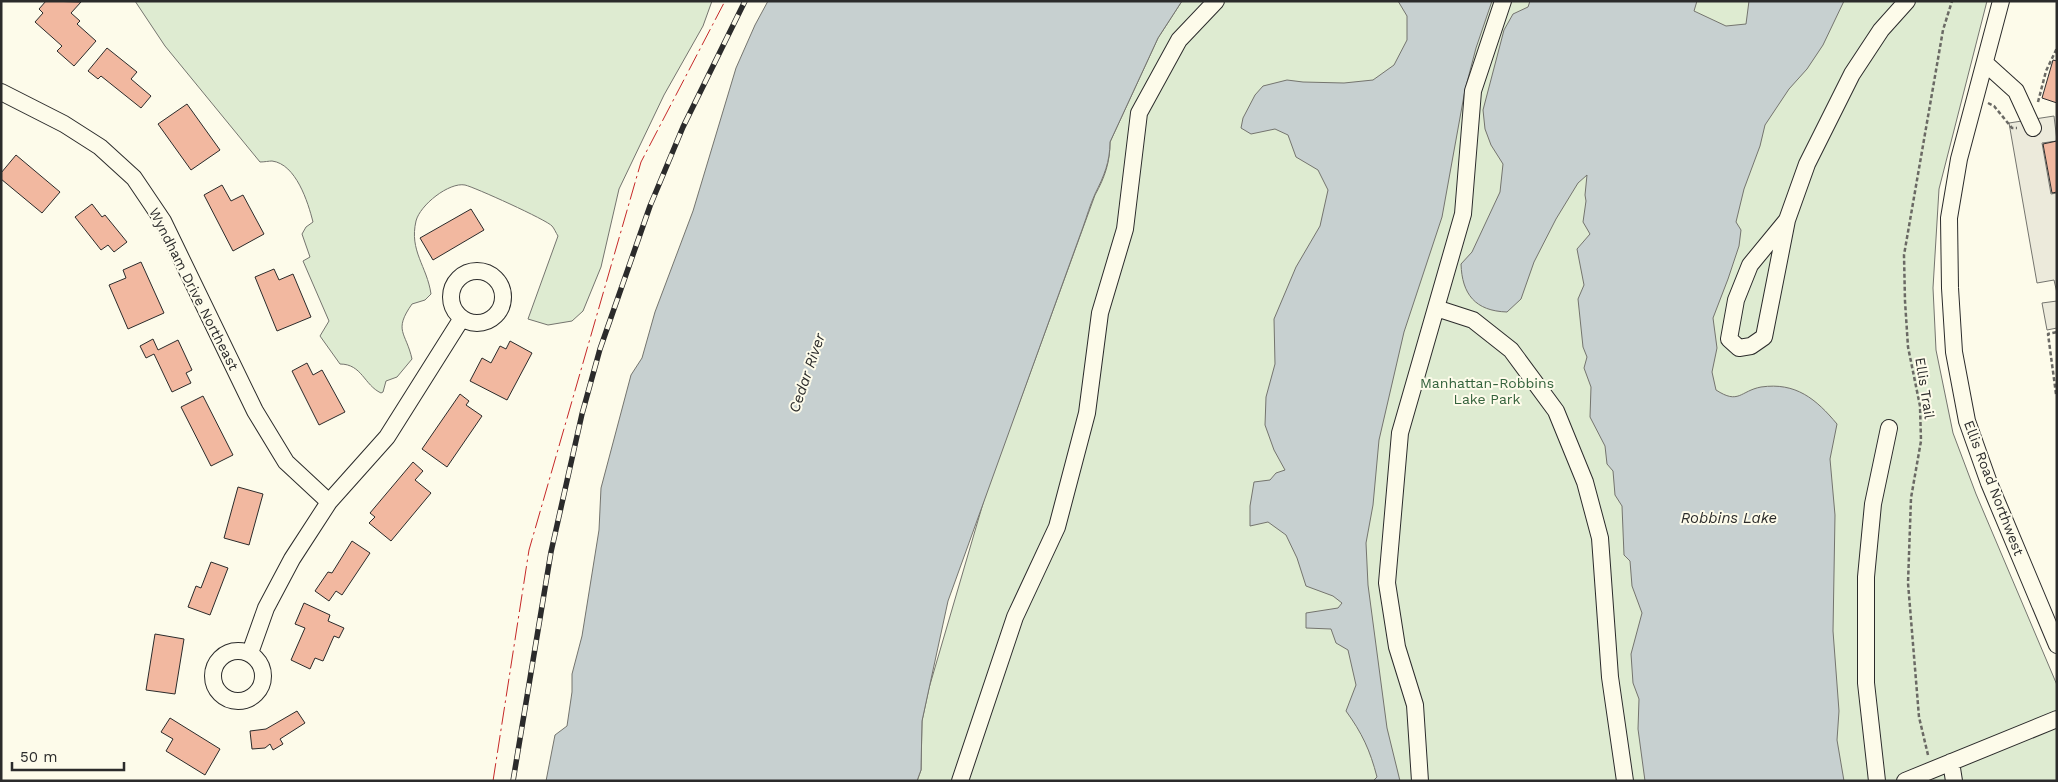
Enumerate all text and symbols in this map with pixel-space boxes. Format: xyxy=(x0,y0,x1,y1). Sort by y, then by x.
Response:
street label: Wyndham Drive Northeast xyxy=(146,205,242,373)
water label: Cedar River xyxy=(785,330,829,415)
street label: Ellis Trail xyxy=(1912,356,1938,421)
park label: Manhattan-Robbins Lake Park xyxy=(1420,375,1554,407)
street label: Ellis Road Northwest xyxy=(1961,418,2027,558)
water label: Robbins Lake xyxy=(1681,509,1777,527)
scale bar xyxy=(12,740,125,772)
text: 50 m xyxy=(20,748,57,766)

